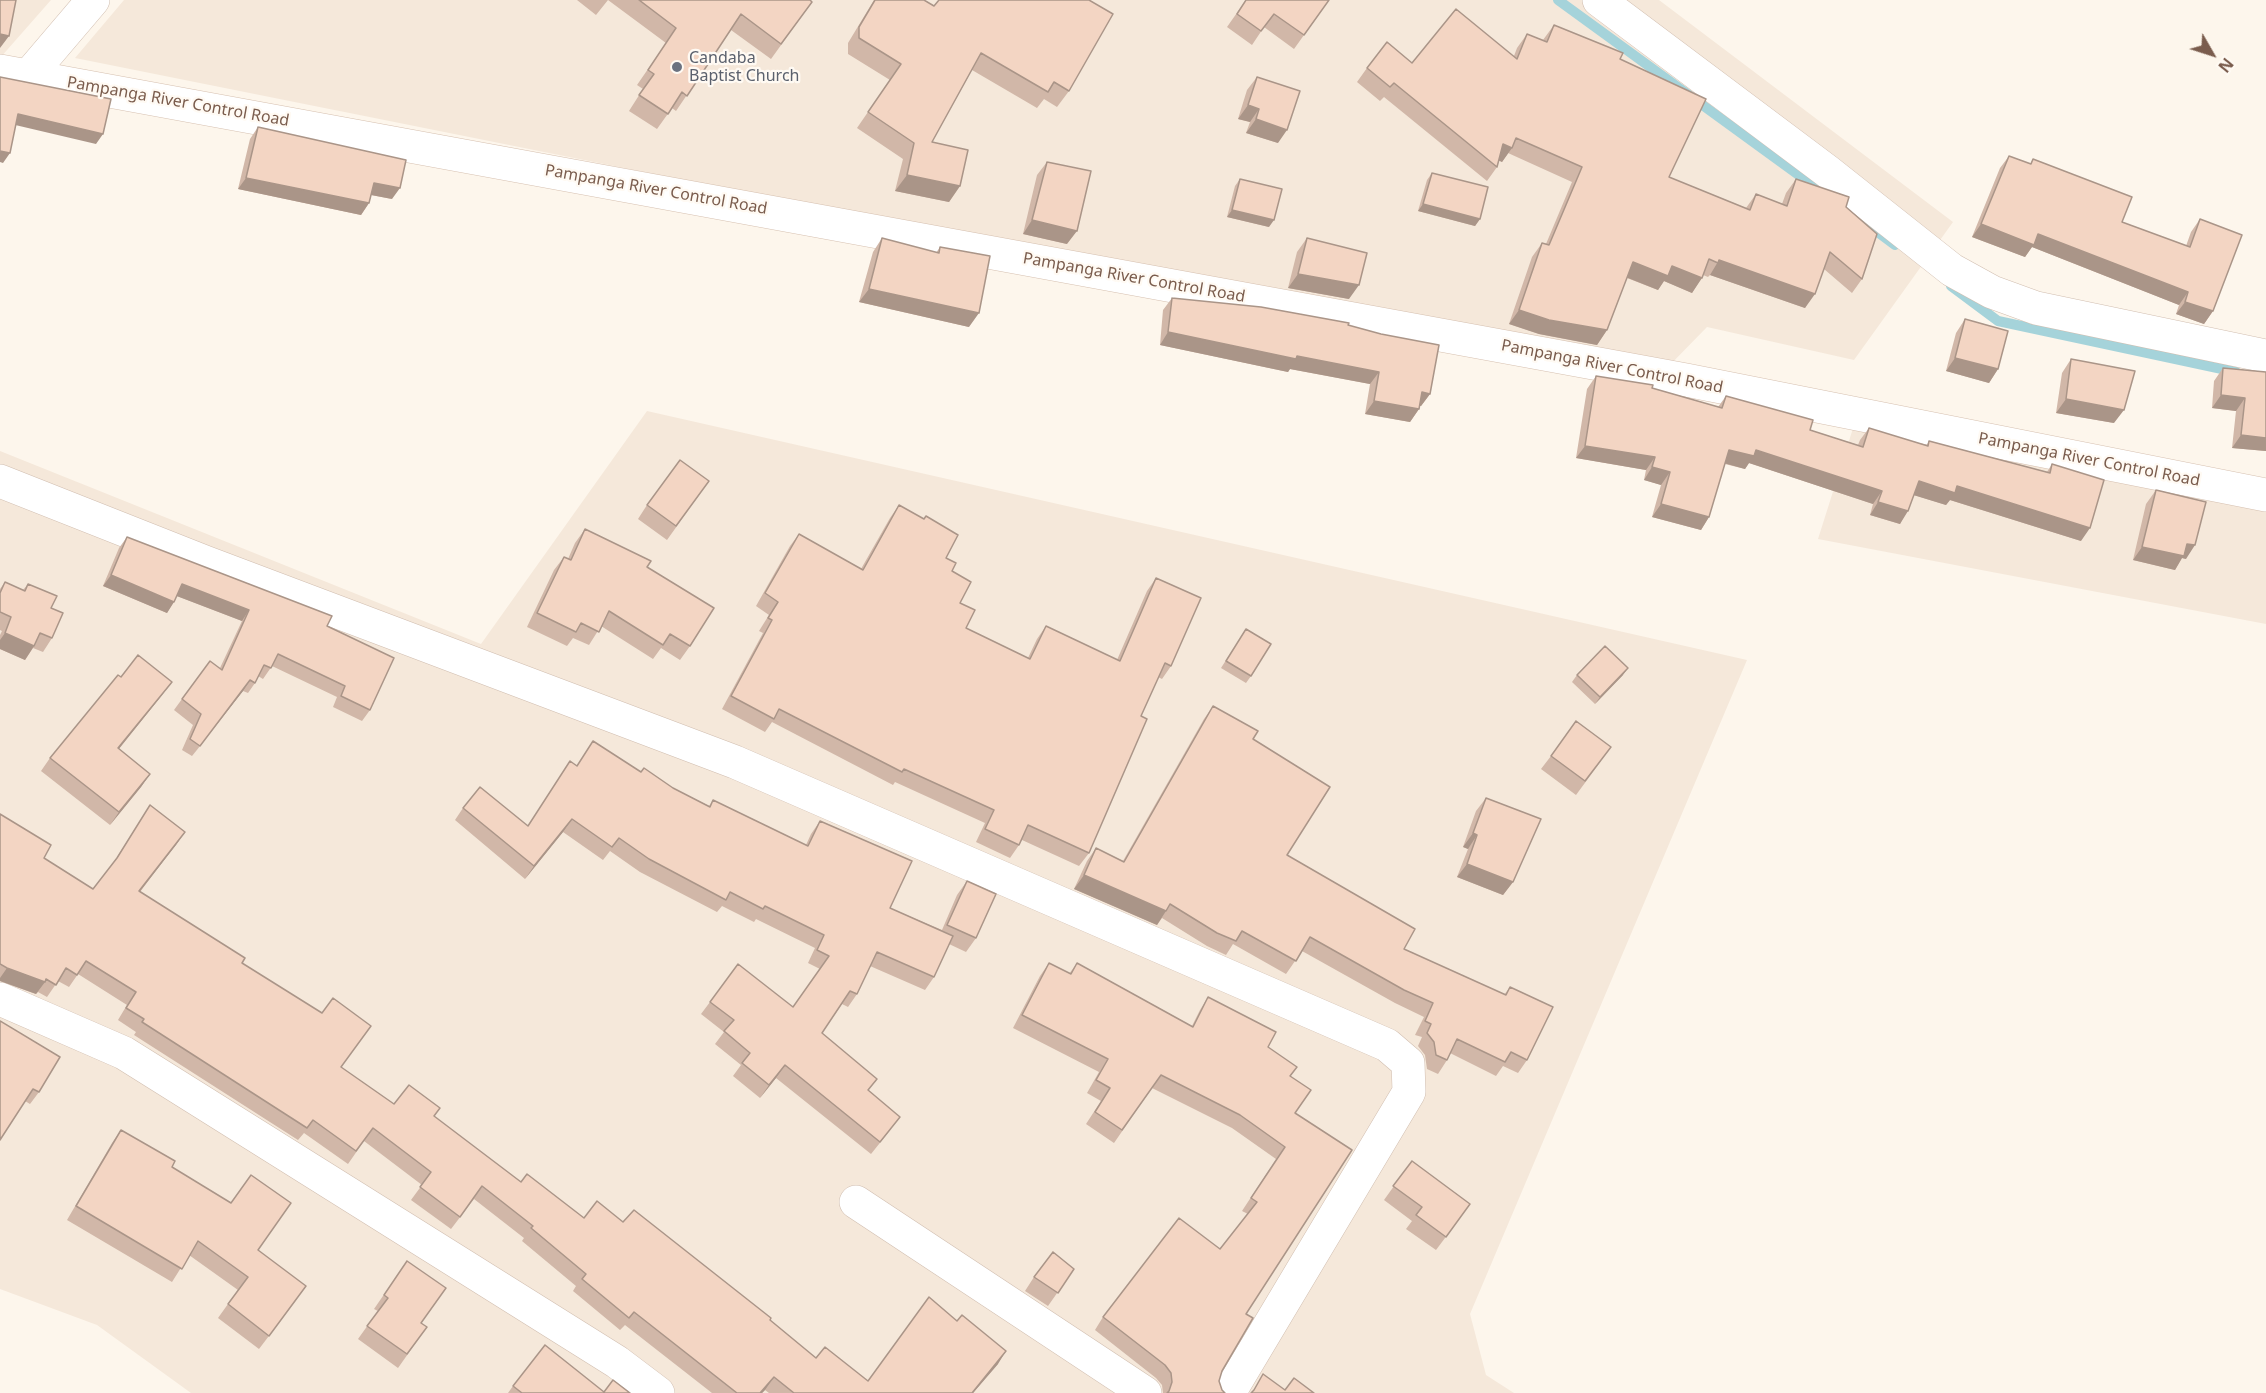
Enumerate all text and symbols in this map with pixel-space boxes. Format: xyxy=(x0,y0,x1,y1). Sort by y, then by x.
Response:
north arrow xyxy=(2182,24,2242,84)
place label: Candaba Baptist Church xyxy=(689,48,799,86)
text: N xyxy=(2213,53,2239,77)
marker: Candaba Baptist Church xyxy=(670,60,684,74)
street label: Pampanga River Control Road xyxy=(65,73,291,131)
street label: Pampanga River Control Road xyxy=(543,161,769,219)
street label: Pampanga River Control Road xyxy=(1021,249,1247,307)
street label: Pampanga River Control Road xyxy=(1500,336,1724,398)
street label: Pampanga River Control Road xyxy=(1977,429,2201,491)

